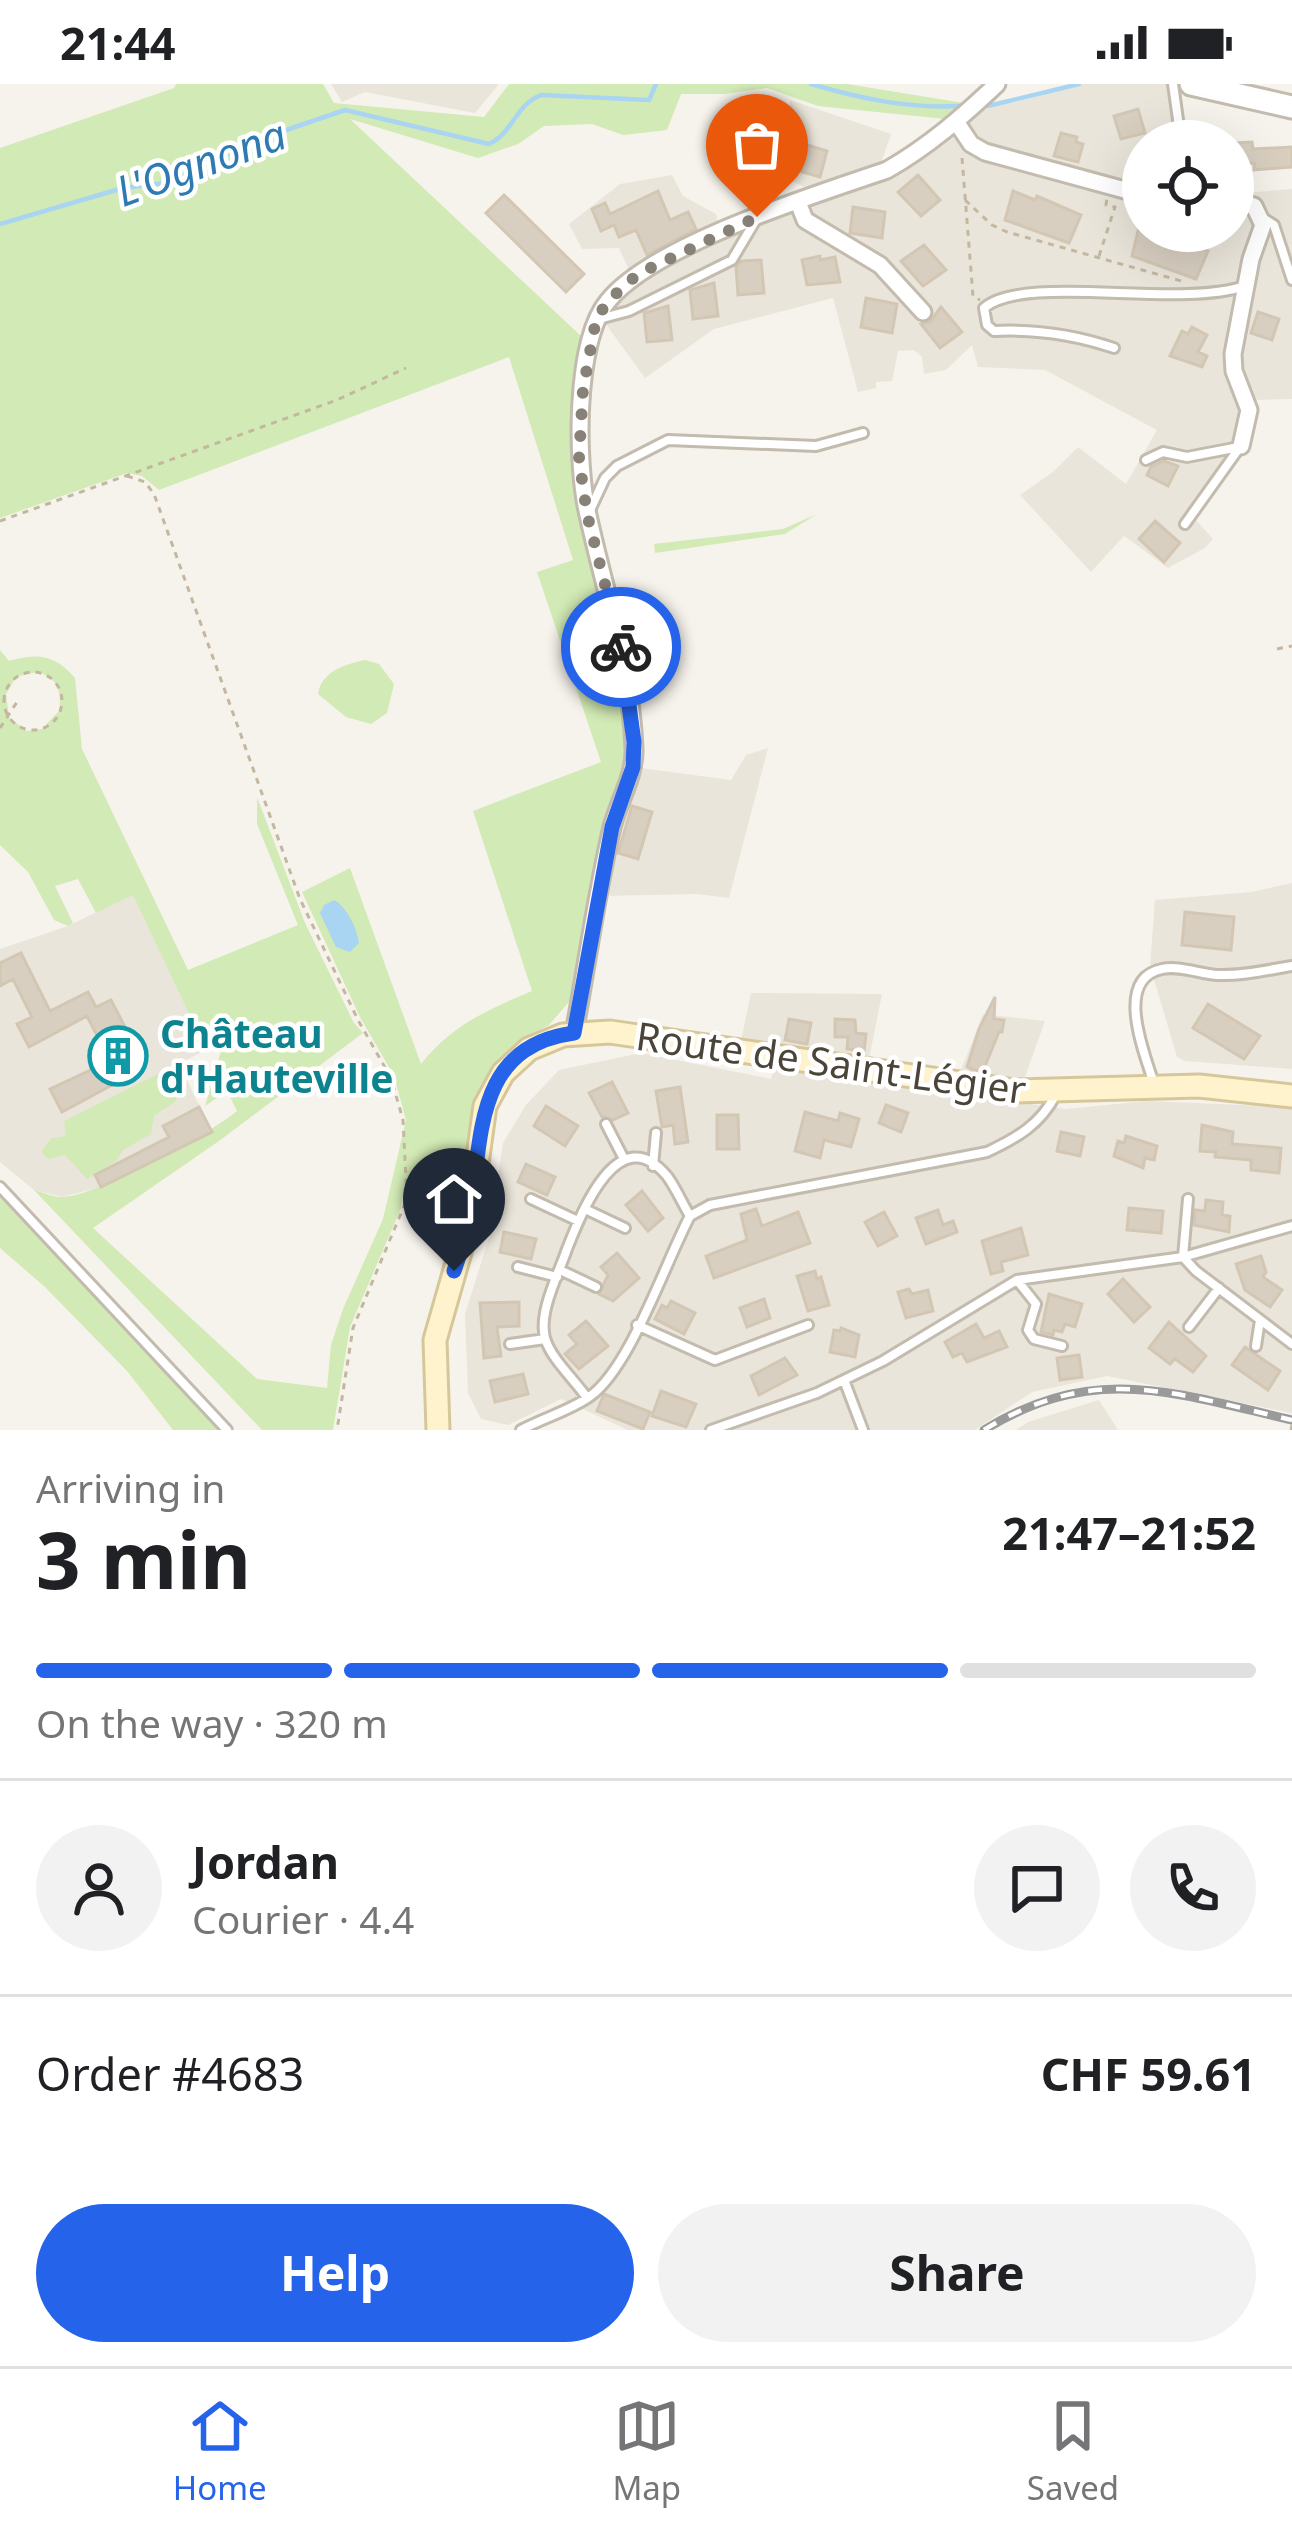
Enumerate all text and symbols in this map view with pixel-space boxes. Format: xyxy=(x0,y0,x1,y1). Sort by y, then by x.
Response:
text: 21:44 xyxy=(60,12,176,73)
pin xyxy=(706,94,808,217)
water label: L'Ognona xyxy=(108,105,293,219)
icon: bag xyxy=(724,112,790,178)
map controls xyxy=(1122,120,1254,252)
button: locate xyxy=(1122,120,1254,252)
courier xyxy=(561,587,681,707)
icon: bike xyxy=(588,614,654,680)
place label: Château d'Hauteville xyxy=(160,1006,393,1104)
street label: Route de Saint-Légier xyxy=(633,1008,1029,1115)
building icon: Château d'Hauteville xyxy=(87,1025,149,1087)
pin xyxy=(403,1148,505,1271)
icon: home xyxy=(421,1166,487,1232)
text: Arriving in xyxy=(36,1461,225,1514)
text: 21:47–21:52 xyxy=(1002,1502,1256,1563)
text: 3 min xyxy=(36,1506,251,1612)
text: On the way · 320 m xyxy=(36,1696,388,1749)
button: person xyxy=(36,1825,162,1951)
button: chat xyxy=(974,1825,1100,1951)
button: phone xyxy=(1130,1825,1256,1951)
text: Jordan xyxy=(192,1831,339,1892)
text: Courier · 4.4 xyxy=(192,1892,414,1945)
text: Order #4683 xyxy=(36,2043,304,2104)
text: CHF 59.61 xyxy=(1041,2043,1256,2104)
button: Help xyxy=(36,2204,634,2342)
button: Share xyxy=(658,2204,1256,2342)
tab: Home xyxy=(173,2393,267,2510)
tab: Map xyxy=(612,2393,681,2510)
tab: Saved xyxy=(1027,2393,1119,2510)

